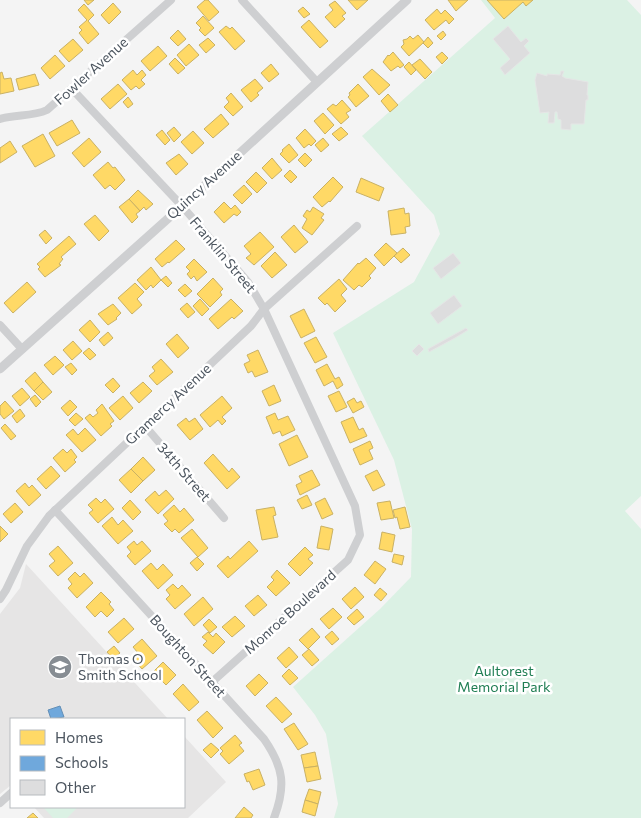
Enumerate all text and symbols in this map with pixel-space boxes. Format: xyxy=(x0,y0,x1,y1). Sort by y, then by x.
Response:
street label: Fowler Avenue xyxy=(50,33,131,108)
street label: Quincy Avenue xyxy=(163,147,244,223)
street label: Franklin Street xyxy=(187,213,260,296)
street label: Gramercy Avenue xyxy=(121,359,214,448)
street label: 34th Street xyxy=(154,439,215,505)
street label: Monroe Boulevard xyxy=(240,566,339,657)
street label: Boughton Street xyxy=(147,611,230,701)
place label: Thomas O Smith School xyxy=(78,650,162,683)
school or university icon: Thomas O Smith School xyxy=(47,654,73,680)
park label: Aultorest Memorial Park xyxy=(457,662,551,695)
legend xyxy=(10,718,185,808)
text: Homes xyxy=(55,728,103,746)
text: Schools xyxy=(55,753,109,771)
text: Other xyxy=(55,778,96,796)

